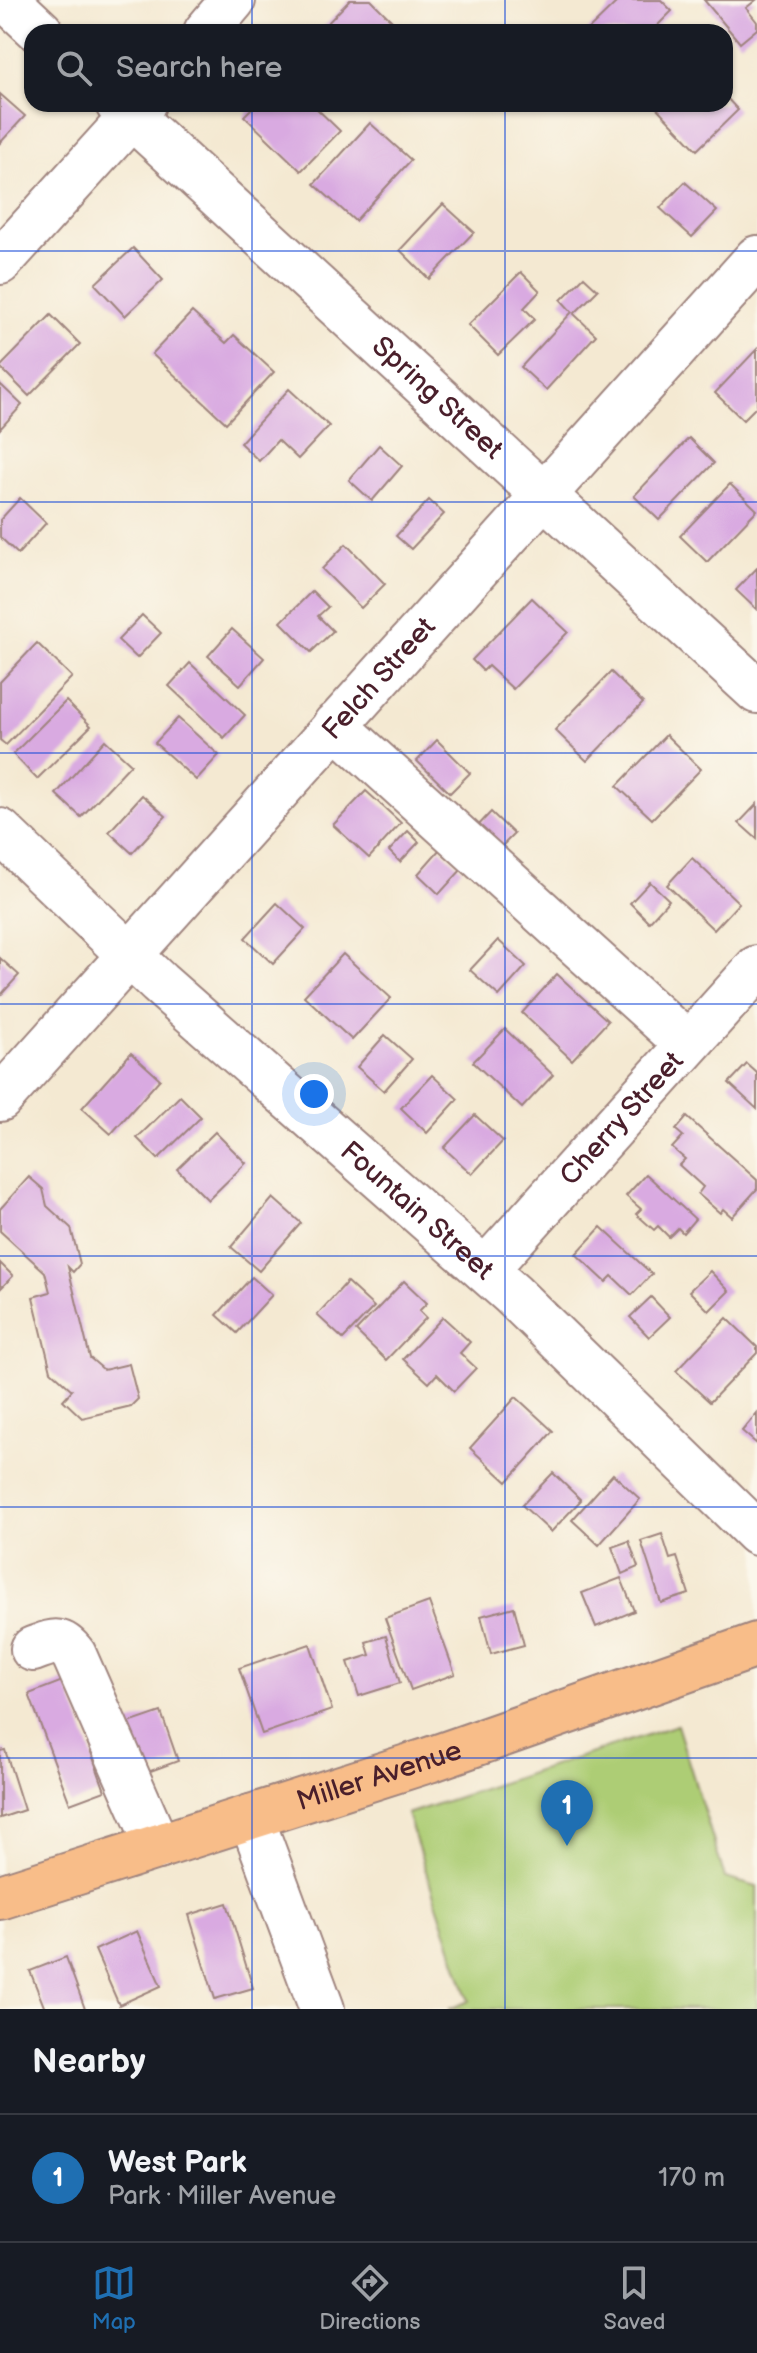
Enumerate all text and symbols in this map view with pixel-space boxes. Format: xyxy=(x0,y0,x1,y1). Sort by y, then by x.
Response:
search box xyxy=(24,24,733,112)
icon: search xyxy=(52,46,96,90)
text: Search here xyxy=(116,50,282,86)
street label: Spring Street xyxy=(365,329,510,466)
street label: Felch Street xyxy=(315,610,442,746)
street label: Cherry Street xyxy=(553,1045,690,1192)
your location xyxy=(294,1074,334,1114)
street label: Fountain Street xyxy=(334,1134,501,1287)
street label: Miller Avenue xyxy=(293,1733,466,1818)
pin: 1 xyxy=(541,1780,593,1846)
text: Nearby xyxy=(32,2041,146,2082)
text: West Park xyxy=(108,2145,247,2181)
text: 1 xyxy=(53,2163,63,2194)
text: 170 m xyxy=(658,2163,725,2194)
text: Park · Miller Avenue xyxy=(108,2181,336,2212)
tab: Map xyxy=(92,2261,136,2336)
tab: Directions xyxy=(319,2261,420,2336)
tab: Saved xyxy=(604,2261,665,2336)

